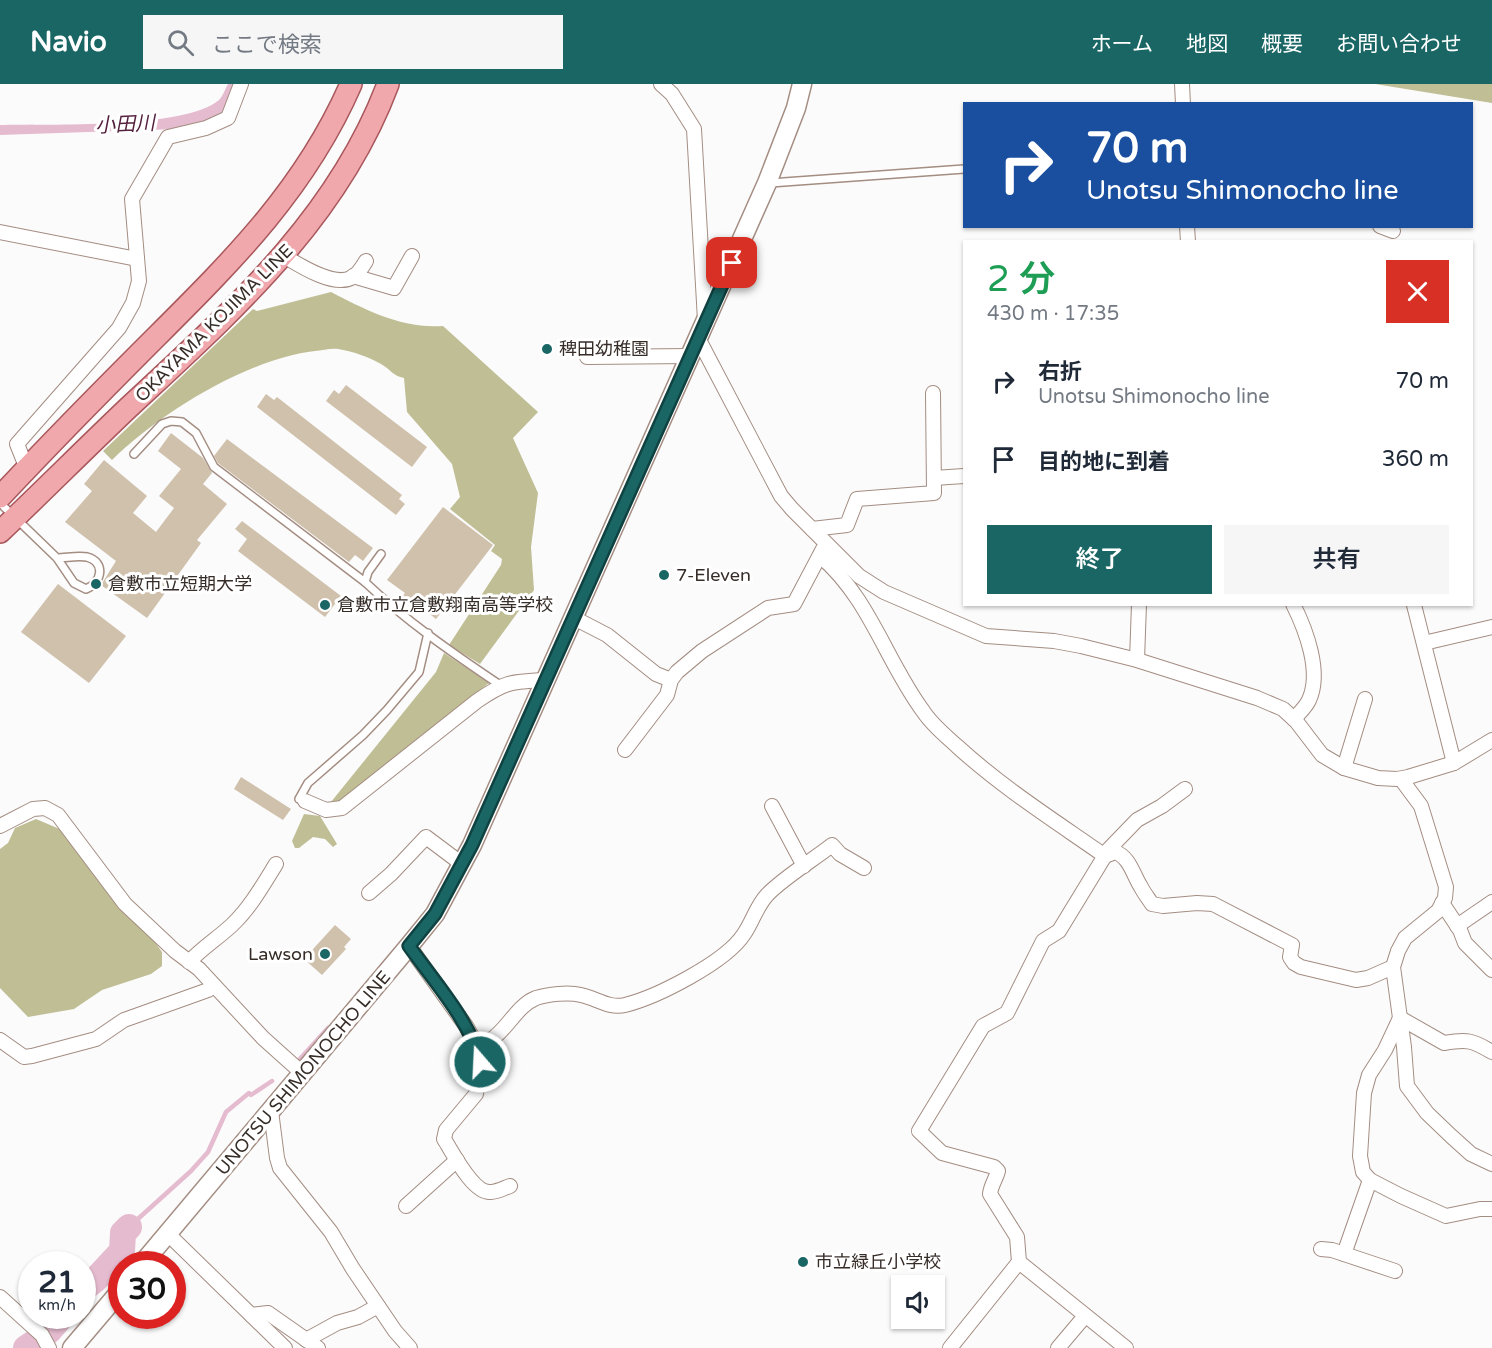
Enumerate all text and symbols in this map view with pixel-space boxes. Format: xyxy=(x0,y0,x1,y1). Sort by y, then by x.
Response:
search box xyxy=(143,15,563,69)
text: Navio xyxy=(30,25,107,59)
icon: search xyxy=(164,26,197,59)
text: ここで検索 xyxy=(212,32,322,58)
text: ホーム xyxy=(1091,32,1153,57)
text: 地図 xyxy=(1186,32,1228,57)
text: 概要 xyxy=(1261,32,1303,57)
text: お問い合わせ xyxy=(1336,32,1462,57)
water label: 小田川 xyxy=(94,111,158,139)
text: 70 m xyxy=(1086,123,1188,174)
icon: right xyxy=(987,126,1065,204)
text: Unotsu Shimonocho line xyxy=(1086,174,1399,207)
pin xyxy=(706,237,757,288)
street label: OKAYAMA KOJIMA LINE xyxy=(130,239,298,407)
icon: arrive xyxy=(715,246,748,279)
text: 2 分 xyxy=(987,258,1055,301)
button: close xyxy=(1386,260,1449,323)
text: 430 m · 17:35 xyxy=(987,302,1119,326)
place label: 稗田幼稚園 xyxy=(559,338,649,360)
marker: 稗田幼稚園 xyxy=(540,342,554,356)
text: 右折 xyxy=(1038,359,1082,385)
icon: right xyxy=(987,365,1020,398)
text: 70 m xyxy=(1395,368,1449,394)
text: Unotsu Shimonocho line xyxy=(1038,385,1270,409)
icon: arrive xyxy=(987,443,1020,476)
text: 360 m xyxy=(1382,446,1449,472)
text: 目的地に到着 xyxy=(1038,449,1170,475)
button: 終了 xyxy=(987,525,1212,594)
button: 共有 xyxy=(1224,525,1449,594)
place label: 7-Eleven xyxy=(676,564,751,586)
marker: 7-Eleven xyxy=(657,568,671,582)
place label: 倉敷市立短期大学 xyxy=(108,573,252,595)
marker: 倉敷市立短期大学 xyxy=(89,577,103,591)
place label: 倉敷市立倉敷翔南高等学校 xyxy=(337,594,553,616)
marker: 倉敷市立倉敷翔南高等学校 xyxy=(318,598,332,612)
place label: Lawson xyxy=(248,943,313,965)
marker: Lawson xyxy=(318,947,332,961)
street label: UNOTSU SHIMONOCHO LINE xyxy=(211,966,395,1180)
position arrow xyxy=(448,1030,512,1094)
speed limit sign: 30 xyxy=(108,1251,186,1329)
place label: 市立緑丘小学校 xyxy=(815,1251,941,1273)
marker: 市立緑丘小学校 xyxy=(796,1255,810,1269)
text: 21 xyxy=(38,1264,76,1301)
map controls xyxy=(891,1275,945,1329)
button: sound xyxy=(891,1275,945,1329)
text: km/h xyxy=(38,1296,76,1314)

